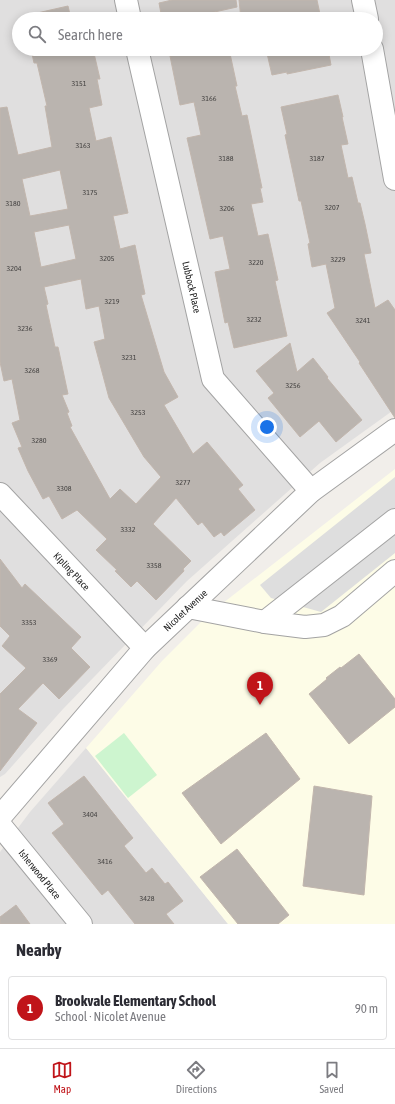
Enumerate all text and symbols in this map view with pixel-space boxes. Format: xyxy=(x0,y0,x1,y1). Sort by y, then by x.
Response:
search box xyxy=(12,12,383,56)
icon: search xyxy=(26,23,48,45)
text: Search here xyxy=(58,26,123,43)
house number: 3151 xyxy=(71,79,87,88)
house number: 3166 xyxy=(201,94,217,103)
house number: 3163 xyxy=(75,141,91,150)
house number: 3188 xyxy=(218,154,234,163)
house number: 3187 xyxy=(309,154,325,163)
house number: 3175 xyxy=(82,188,98,197)
house number: 3180 xyxy=(5,199,21,208)
house number: 3207 xyxy=(324,203,340,212)
house number: 3206 xyxy=(219,204,235,213)
house number: 3205 xyxy=(99,254,115,263)
house number: 3229 xyxy=(330,255,346,264)
house number: 3220 xyxy=(248,258,264,267)
street label: Lubbock Place xyxy=(180,260,203,315)
house number: 3204 xyxy=(6,264,22,273)
house number: 3219 xyxy=(104,297,120,306)
house number: 3232 xyxy=(246,315,262,324)
house number: 3241 xyxy=(355,316,371,325)
house number: 3236 xyxy=(17,324,33,333)
house number: 3231 xyxy=(121,353,137,362)
house number: 3268 xyxy=(24,366,40,375)
house number: 3256 xyxy=(285,381,301,390)
house number: 3253 xyxy=(130,408,146,417)
your location xyxy=(257,417,277,437)
house number: 3280 xyxy=(31,436,47,445)
house number: 3277 xyxy=(175,478,191,487)
house number: 3308 xyxy=(56,484,72,493)
house number: 3332 xyxy=(120,525,136,534)
street label: Kipling Place xyxy=(51,550,92,593)
house number: 3358 xyxy=(146,561,162,570)
street label: Nicolet Avenue xyxy=(161,587,210,633)
house number: 3353 xyxy=(21,618,37,627)
house number: 3369 xyxy=(42,655,58,664)
pin: 1 xyxy=(247,672,273,705)
house number: 3404 xyxy=(82,810,98,819)
street label: Isherwood Place xyxy=(16,847,63,902)
house number: 3416 xyxy=(97,857,113,866)
house number: 3428 xyxy=(139,894,155,903)
text: Nearby xyxy=(16,940,62,960)
text: Brookvale Elementary School xyxy=(55,992,216,1009)
text: 1 xyxy=(27,1001,33,1016)
text: 90 m xyxy=(355,1001,378,1016)
text: School · Nicolet Avenue xyxy=(55,1009,166,1024)
tab: Map xyxy=(51,1059,73,1095)
tab: Directions xyxy=(176,1059,217,1095)
tab: Saved xyxy=(319,1059,344,1095)

